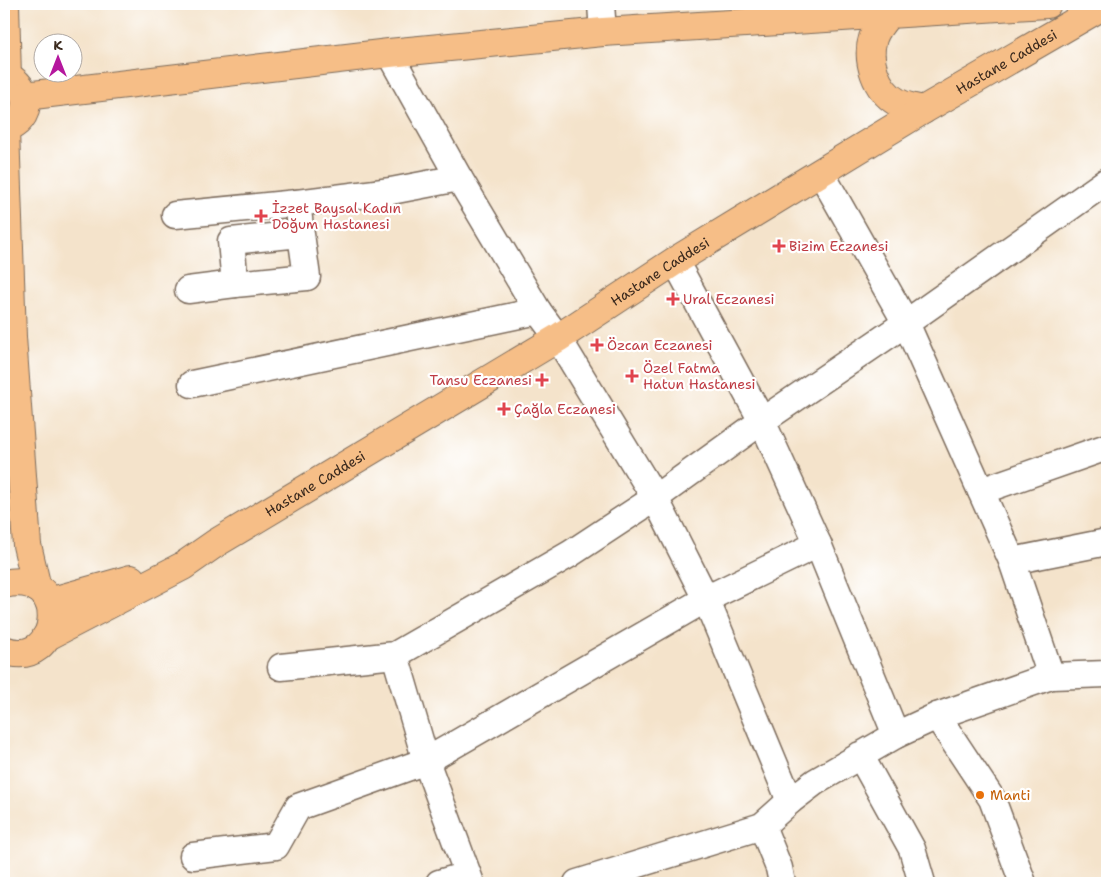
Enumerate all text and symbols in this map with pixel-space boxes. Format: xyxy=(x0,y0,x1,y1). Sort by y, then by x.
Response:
street label: Hastane Caddesi xyxy=(952,25,1060,98)
north arrow xyxy=(32,32,82,82)
text: K xyxy=(53,36,63,54)
place label: İzzet Baysal Kadın Doğum Hastanesi xyxy=(272,199,402,233)
marker: İzzet Baysal Kadın Doğum Hastanesi xyxy=(254,209,268,223)
street label: Hastane Caddesi xyxy=(607,233,713,310)
place label: Bizim Eczanesi xyxy=(789,237,888,255)
marker: Bizim Eczanesi xyxy=(773,240,785,252)
place label: Ural Eczanesi xyxy=(683,290,774,308)
marker: Ural Eczanesi xyxy=(667,293,679,305)
place label: Özcan Eczanesi xyxy=(607,336,713,354)
marker: Özcan Eczanesi xyxy=(591,339,603,351)
place label: Özel Fatma Hatun Hastanesi xyxy=(643,359,756,393)
marker: Özel Fatma Hatun Hastanesi xyxy=(625,369,639,383)
place label: Tansu Eczanesi xyxy=(429,371,532,389)
marker: Tansu Eczanesi xyxy=(536,374,548,386)
place label: Çağla Eczanesi xyxy=(514,400,616,418)
marker: Çağla Eczanesi xyxy=(498,403,510,415)
street label: Hastane Caddesi xyxy=(261,447,369,521)
place label: Manti xyxy=(990,786,1030,804)
marker: Manti xyxy=(974,789,986,801)

